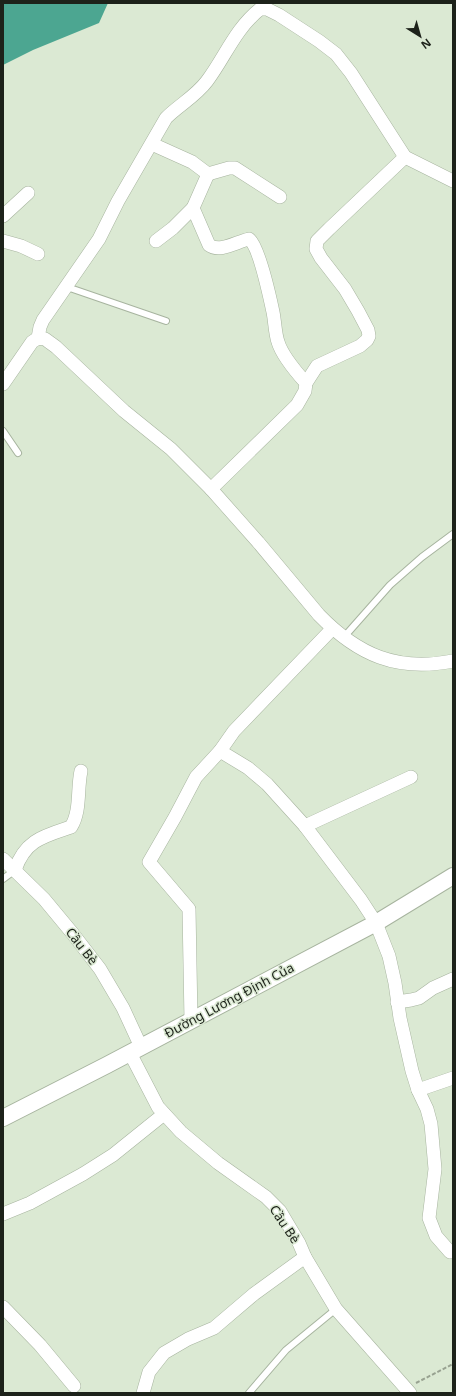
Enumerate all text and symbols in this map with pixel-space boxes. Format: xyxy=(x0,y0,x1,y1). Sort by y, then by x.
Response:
north arrow xyxy=(400,16,440,56)
text: N xyxy=(418,36,434,53)
street label: Cầu Bè xyxy=(62,924,102,968)
street label: Đường Lương Định Của xyxy=(161,958,297,1042)
street label: Cầu Bè xyxy=(266,1201,304,1247)

